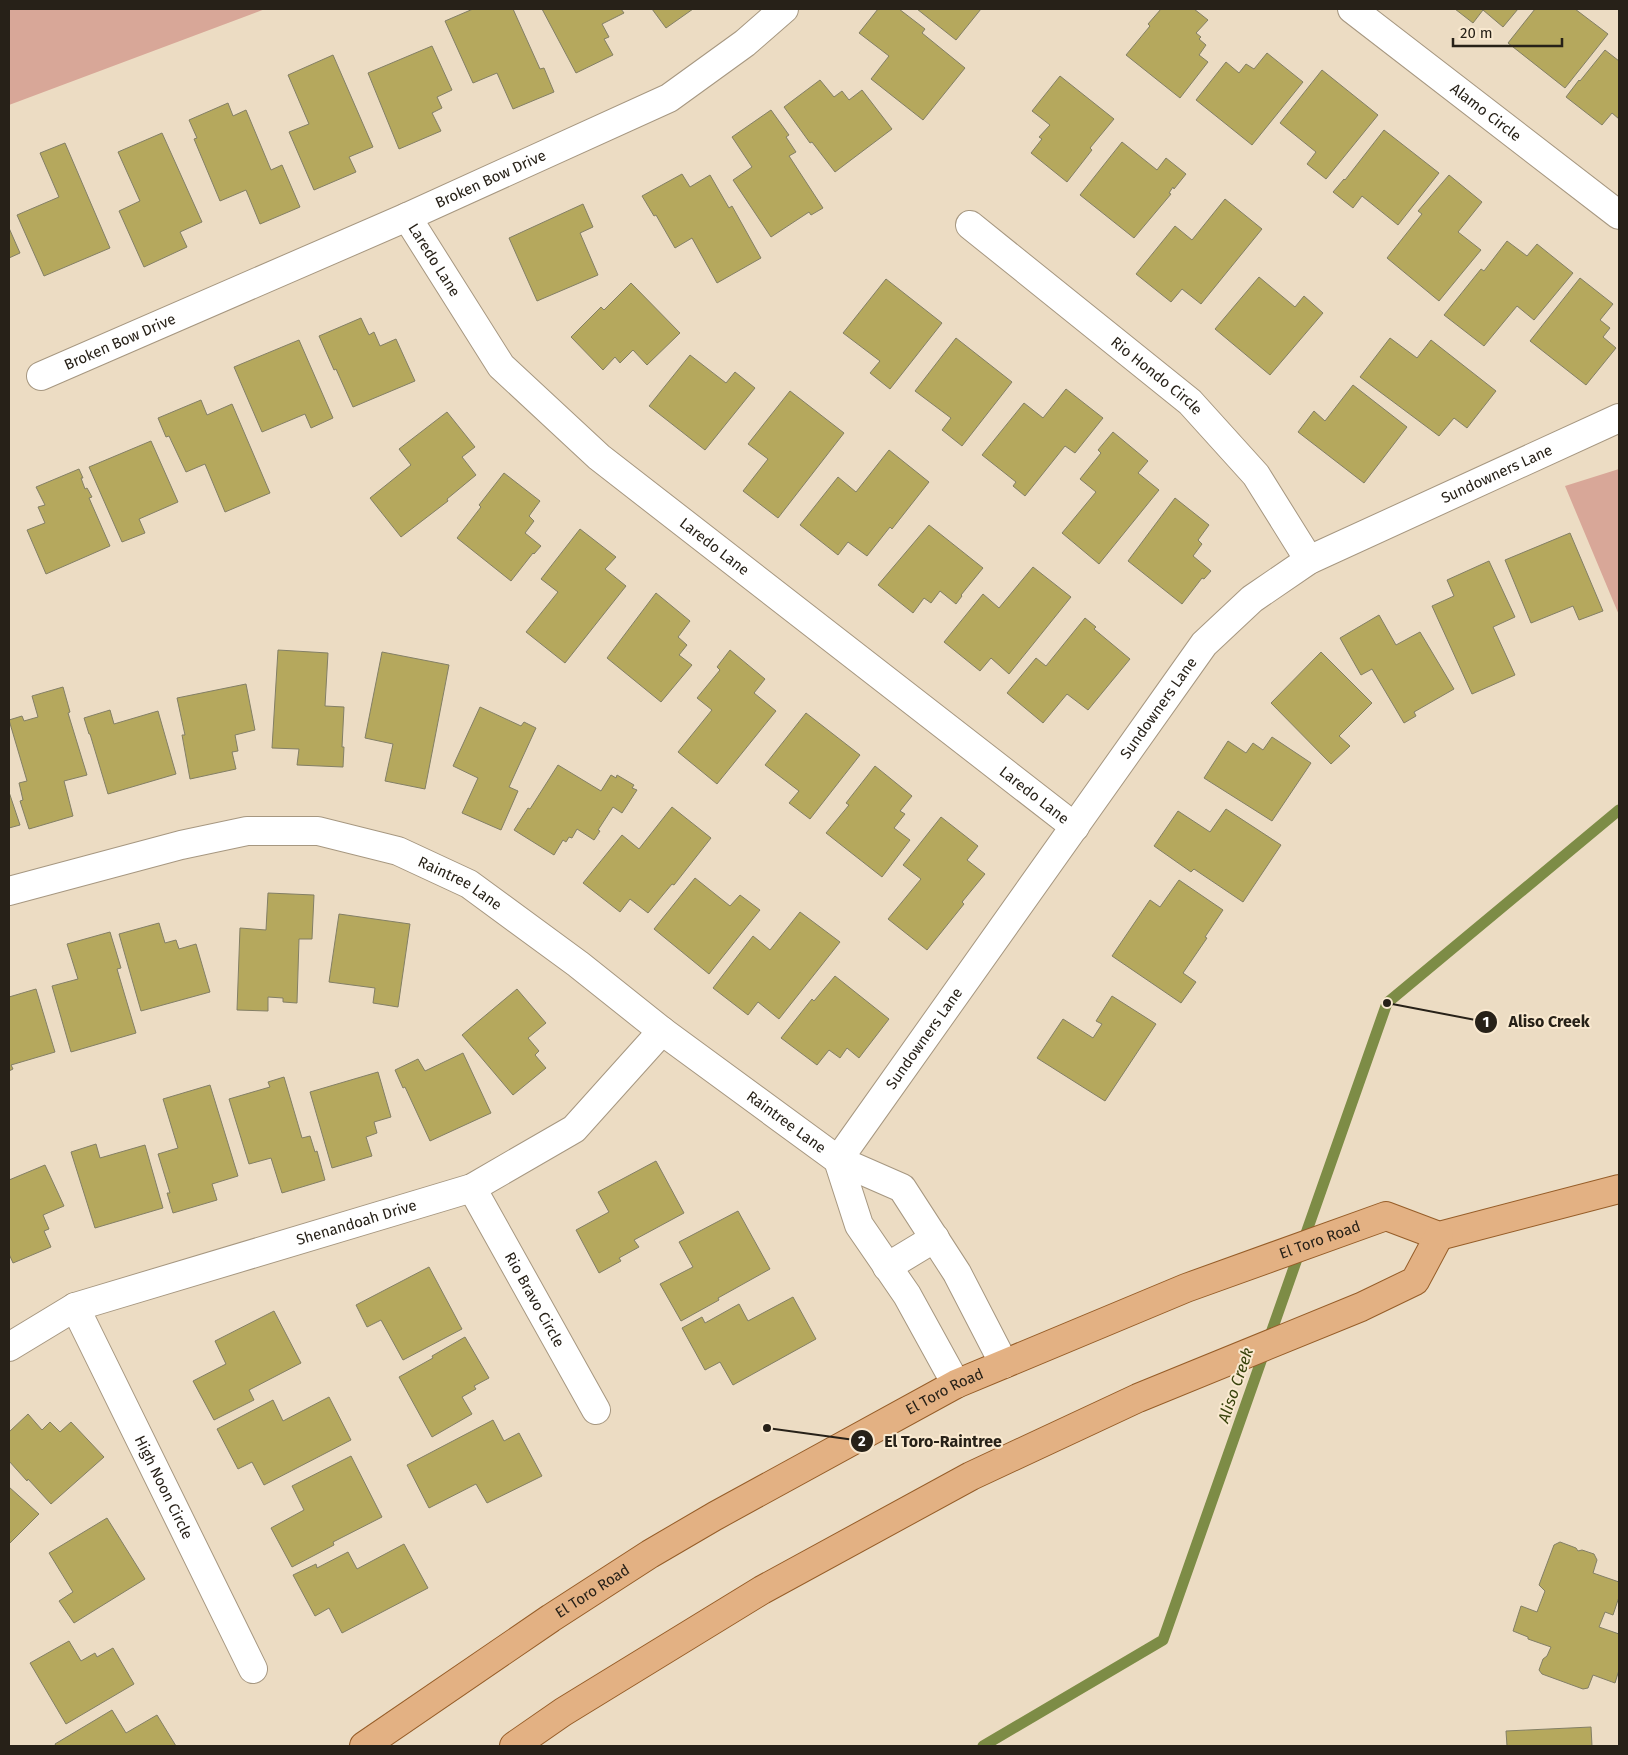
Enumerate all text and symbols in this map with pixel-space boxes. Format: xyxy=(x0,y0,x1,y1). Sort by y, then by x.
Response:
scale bar xyxy=(1453,15,1562,47)
text: 20 m xyxy=(1460,24,1493,42)
street label: Alamo Circle xyxy=(1447,79,1525,145)
street label: Broken Bow Drive xyxy=(433,146,549,212)
street label: Laredo Lane xyxy=(404,220,464,300)
street label: Broken Bow Drive xyxy=(61,310,178,374)
street label: Rio Hondo Circle xyxy=(1107,333,1206,419)
street label: Sundowners Lane xyxy=(1438,441,1555,507)
street label: Laredo Lane xyxy=(676,514,753,579)
street label: Sundowners Lane xyxy=(1116,654,1201,762)
street label: Laredo Lane xyxy=(996,763,1072,828)
street label: Raintree Lane xyxy=(415,853,505,914)
street label: Sundowners Lane xyxy=(882,984,966,1093)
callout: Aliso Creek xyxy=(1473,1006,1599,1037)
text: Aliso Creek xyxy=(1507,1012,1590,1031)
text: 1 xyxy=(1483,1013,1489,1031)
street label: Raintree Lane xyxy=(743,1087,829,1157)
street label: Shenandoah Drive xyxy=(294,1196,419,1249)
street label: El Toro Road xyxy=(1277,1217,1363,1263)
street label: Rio Bravo Circle xyxy=(501,1249,568,1350)
water label: Aliso Creek xyxy=(1213,1345,1257,1426)
street label: El Toro Road xyxy=(903,1365,986,1419)
callout: El Toro-Raintree xyxy=(849,1425,1012,1456)
text: 2 xyxy=(858,1432,866,1450)
text: El Toro-Raintree xyxy=(884,1432,1002,1451)
street label: High Noon Circle xyxy=(131,1433,197,1542)
street label: El Toro Road xyxy=(552,1561,633,1622)

